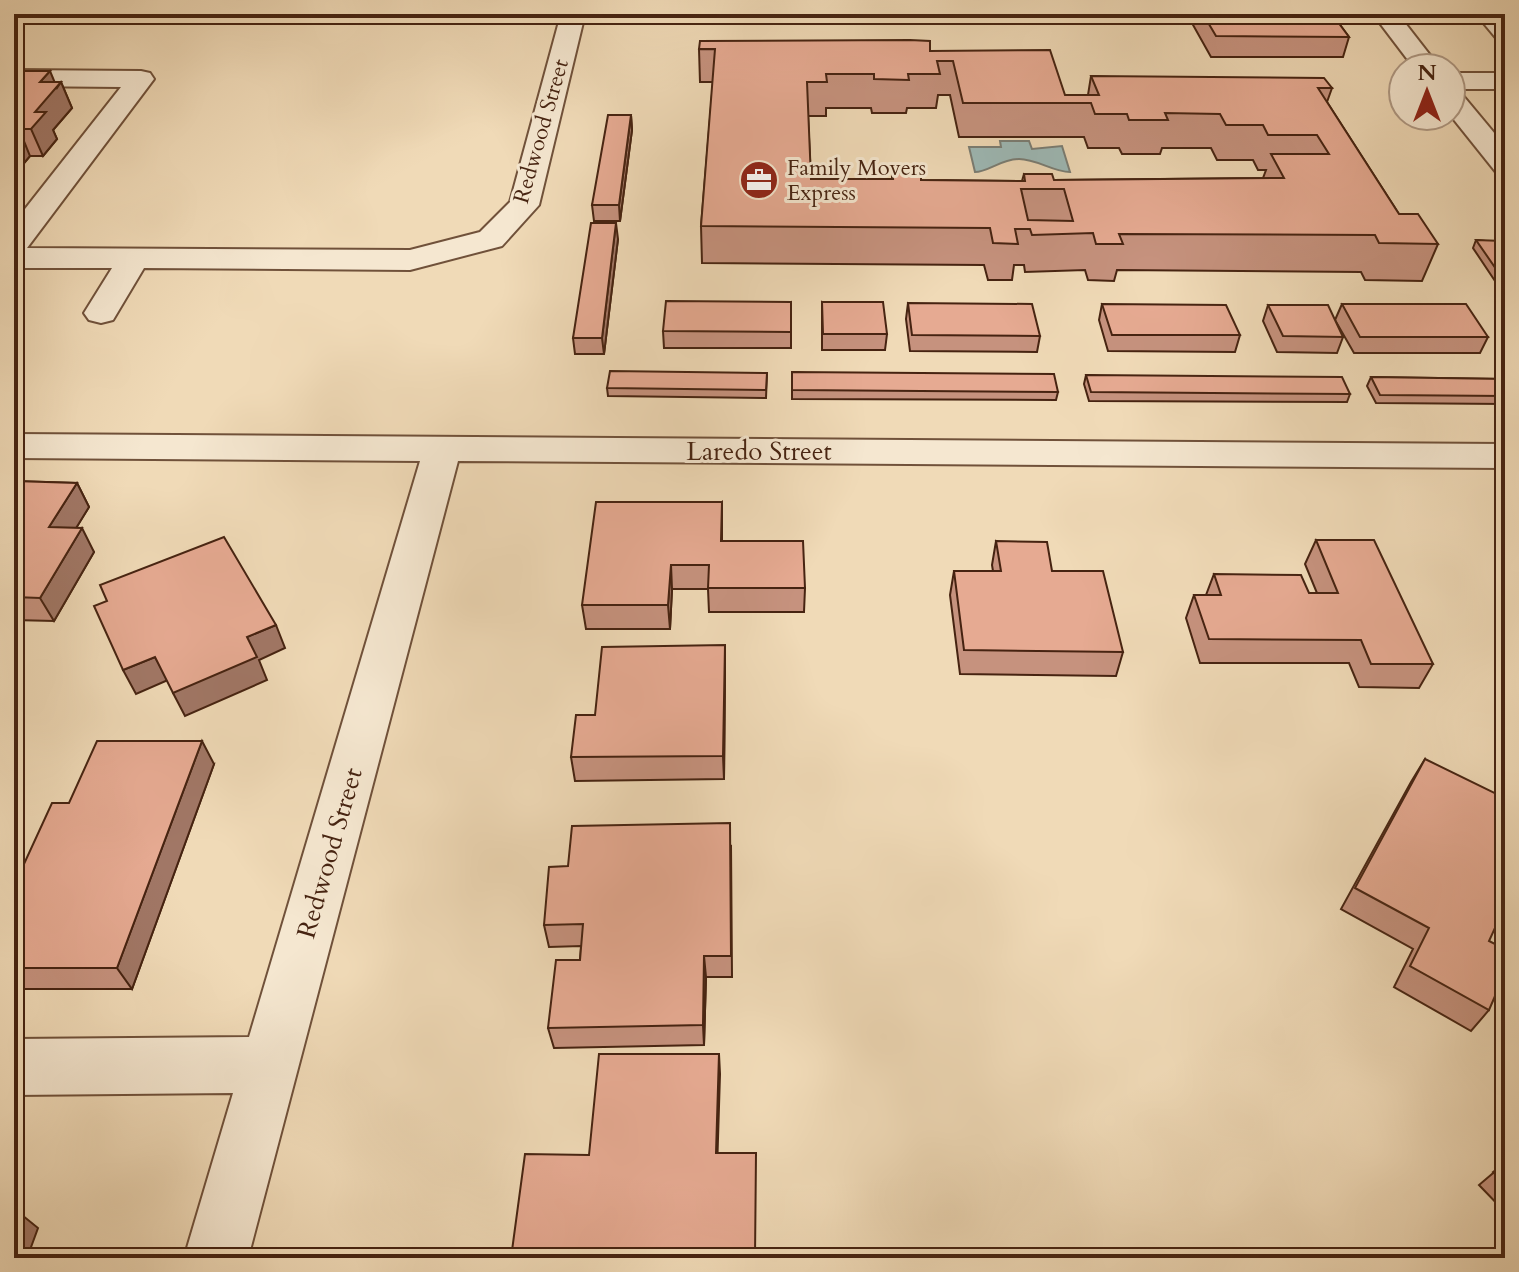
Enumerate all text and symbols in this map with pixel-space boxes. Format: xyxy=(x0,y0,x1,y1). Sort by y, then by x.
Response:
north arrow xyxy=(1387,52,1467,132)
street label: Redwood Street xyxy=(506,56,576,207)
text: N xyxy=(1417,58,1437,88)
place label: Family Movers Express xyxy=(787,153,926,208)
office icon: Family Movers Express xyxy=(738,159,780,201)
street label: Laredo Street xyxy=(686,434,832,469)
street label: Redwood Street xyxy=(288,764,371,943)

